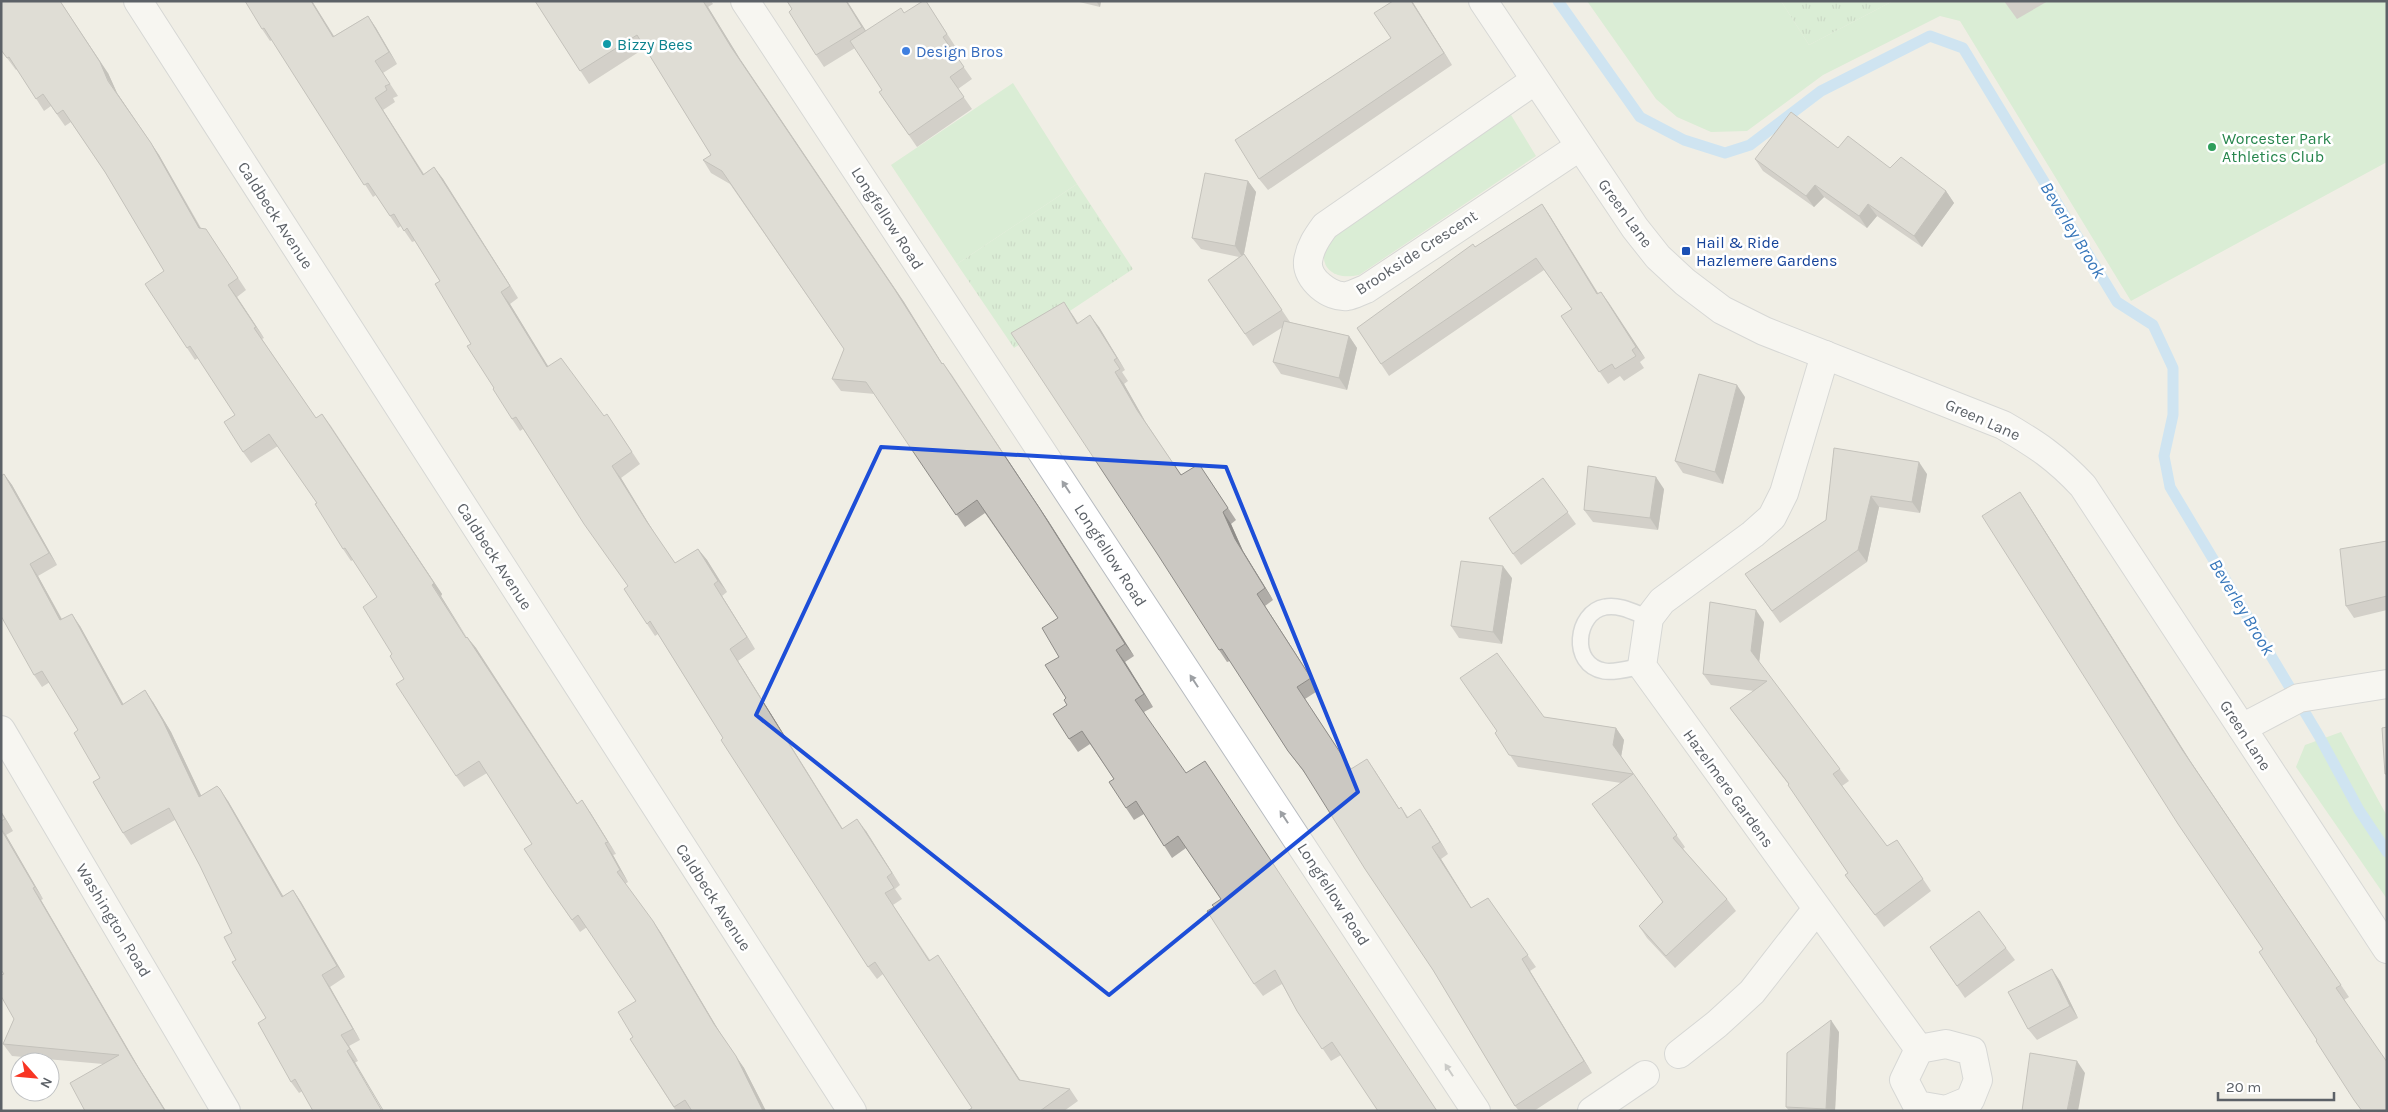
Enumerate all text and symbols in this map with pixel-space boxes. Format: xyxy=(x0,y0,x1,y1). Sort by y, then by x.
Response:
place label: Bizzy Bees xyxy=(617,35,693,54)
marker: Bizzy Bees xyxy=(601,38,613,50)
place label: Design Bros xyxy=(916,42,1003,61)
marker: Design Bros xyxy=(900,45,912,57)
place label: Worcester Park Athletics Club xyxy=(2222,129,2331,166)
marker: Worcester Park Athletics Club xyxy=(2206,141,2218,153)
street label: Caldbeck Avenue xyxy=(234,158,317,272)
street label: Longfellow Road xyxy=(847,163,928,273)
street label: Green Lane xyxy=(1594,175,1657,251)
water label: Beverley Brook xyxy=(2036,178,2111,283)
street label: Brookside Crescent xyxy=(1352,206,1481,299)
place label: Hail & Ride Hazlemere Gardens xyxy=(1696,233,1837,270)
marker: Hail & Ride Hazlemere Gardens xyxy=(1680,245,1692,257)
street label: Green Lane xyxy=(1942,394,2023,444)
one-way arrow xyxy=(1061,480,1071,494)
street label: Caldbeck Avenue xyxy=(453,499,536,613)
street label: Longfellow Road xyxy=(1070,500,1151,610)
water label: Beverley Brook xyxy=(2205,555,2280,660)
one-way arrow xyxy=(1190,674,1199,688)
street label: Green Lane xyxy=(2216,696,2275,774)
street label: Hazelmere Gardens xyxy=(1679,725,1778,851)
one-way arrow xyxy=(1279,810,1289,823)
street label: Longfellow Road xyxy=(1293,839,1374,949)
street label: Caldbeck Avenue xyxy=(672,840,755,954)
street label: Washington Road xyxy=(72,860,155,981)
north arrow xyxy=(10,1052,60,1102)
one-way arrow xyxy=(1444,1063,1454,1077)
scale bar xyxy=(2218,1070,2334,1102)
text: N xyxy=(36,1074,56,1091)
text: 20 m xyxy=(2226,1078,2261,1096)

